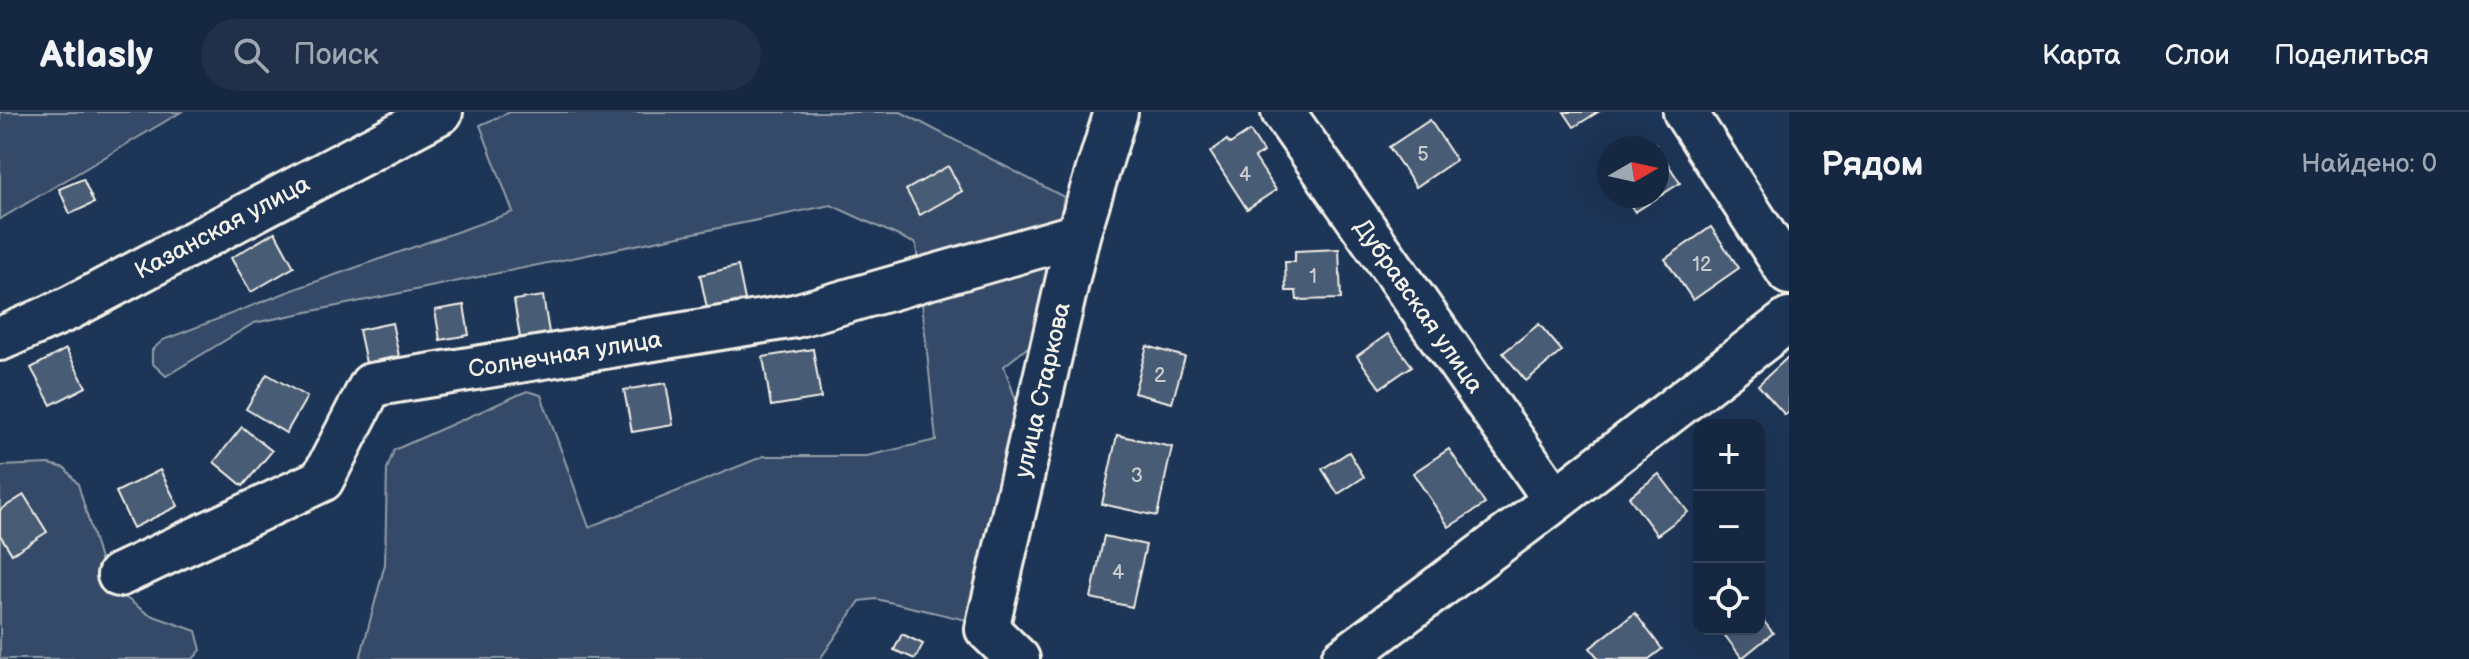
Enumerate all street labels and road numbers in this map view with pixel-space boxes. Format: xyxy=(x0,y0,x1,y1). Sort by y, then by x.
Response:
street label: Казанская улица xyxy=(130,169,314,286)
street label: Дубравская улица xyxy=(1348,214,1490,399)
street label: улица Старкова xyxy=(1008,300,1077,481)
street label: Солнечная улица xyxy=(466,325,664,384)

